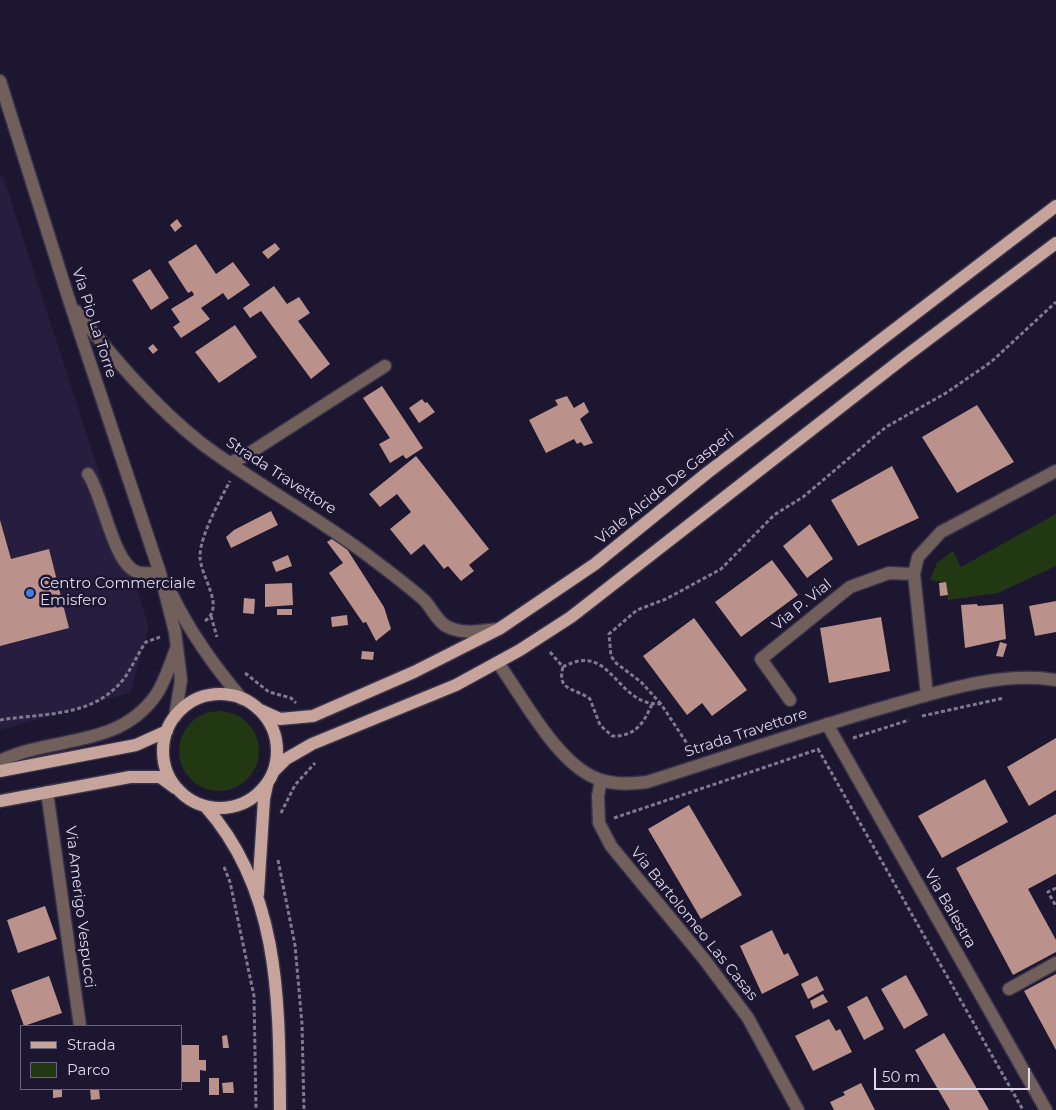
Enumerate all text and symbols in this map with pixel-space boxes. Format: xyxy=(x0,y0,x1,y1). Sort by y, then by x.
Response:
street label: Via Pio La Torre xyxy=(68,266,120,380)
street label: Viale Alcide De Gasperi xyxy=(592,426,738,548)
street label: Strada Travettore xyxy=(222,434,340,518)
place label: Centro Commerciale Emisfero xyxy=(40,575,195,610)
street label: Via P. Vial xyxy=(769,575,835,635)
marker: Centro Commerciale Emisfero xyxy=(24,587,36,599)
street label: Strada Travettore xyxy=(682,705,810,761)
street label: Via Amerigo Vespucci xyxy=(61,825,99,989)
street label: Via Bartolomeo Las Casas xyxy=(627,844,761,1004)
street label: Via Balestra xyxy=(920,866,980,952)
legend xyxy=(20,1025,182,1090)
text: Strada xyxy=(67,1035,116,1054)
scale bar xyxy=(876,1058,1032,1090)
text: Parco xyxy=(67,1060,110,1079)
text: 50 m xyxy=(882,1067,920,1086)

